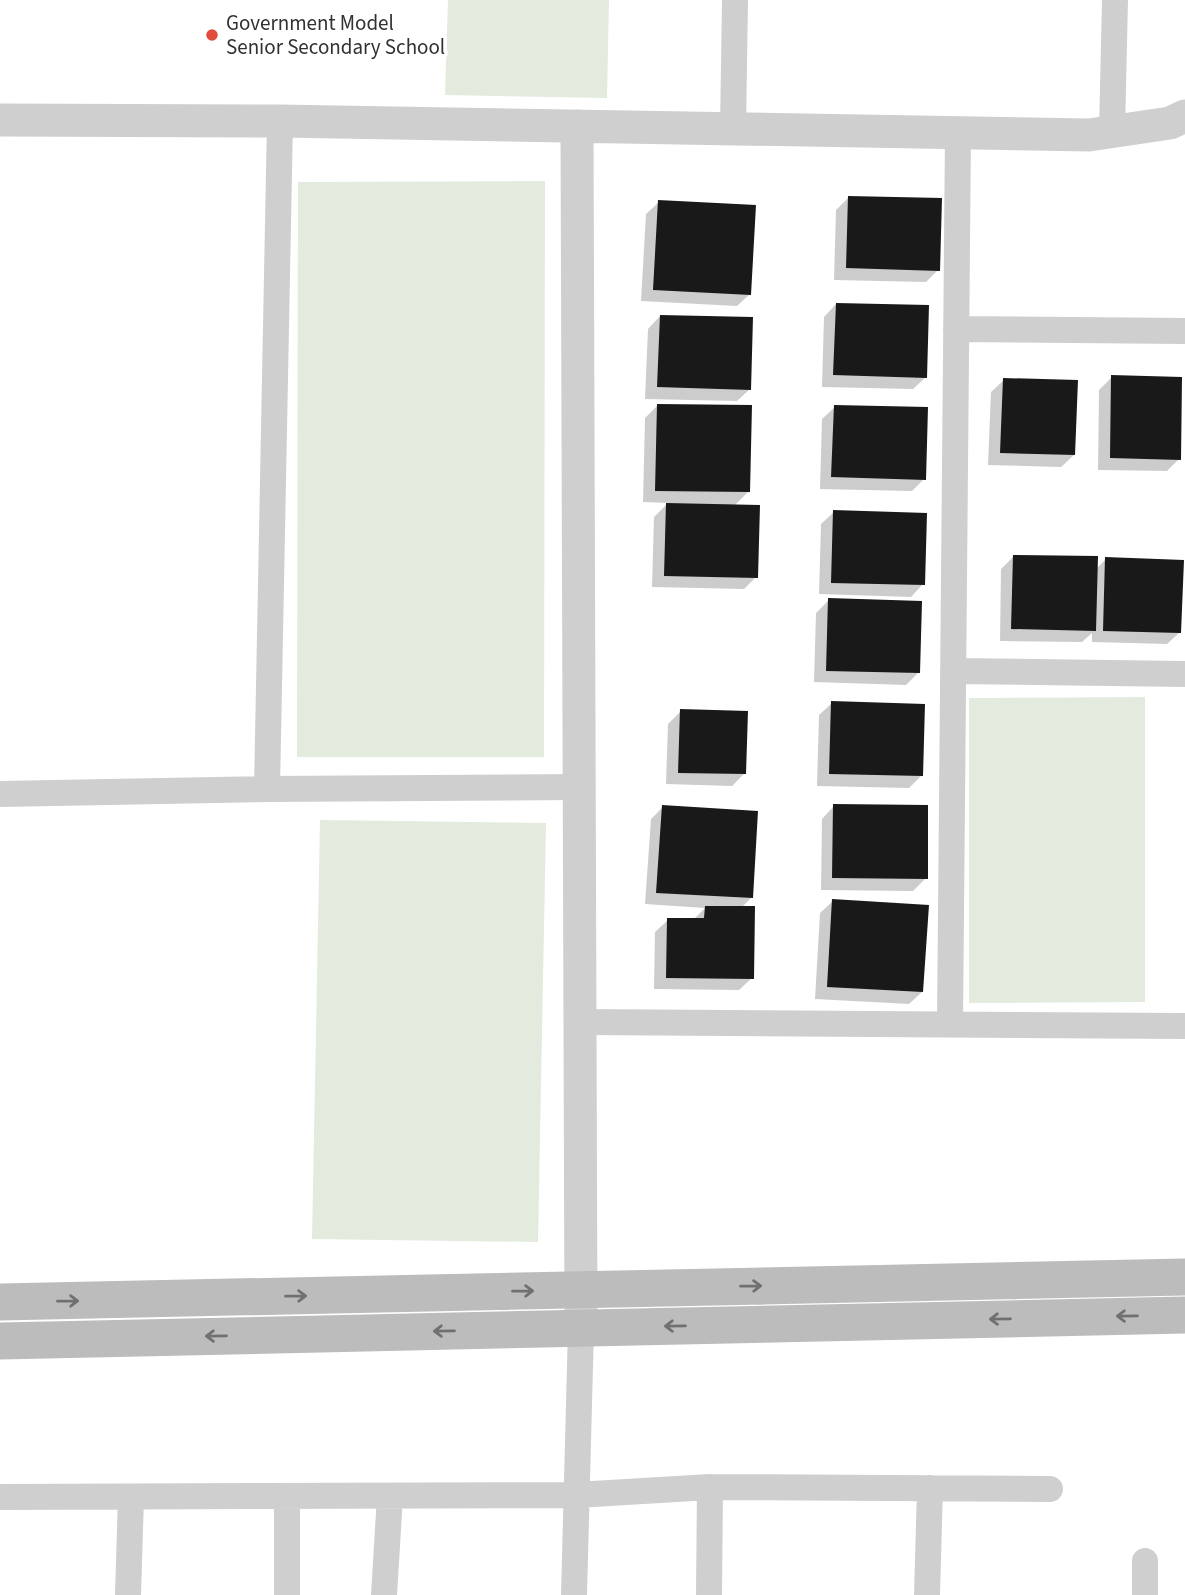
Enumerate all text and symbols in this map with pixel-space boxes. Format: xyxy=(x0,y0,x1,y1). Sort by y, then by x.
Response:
place label: Government Model Senior Secondary School xyxy=(226,8,445,62)
marker: Government Model Senior Secondary School xyxy=(204,27,220,43)
one-way arrow xyxy=(739,1279,762,1293)
one-way arrow xyxy=(511,1284,534,1298)
one-way arrow xyxy=(284,1289,307,1302)
one-way arrow xyxy=(56,1294,79,1307)
one-way arrow xyxy=(1115,1309,1138,1323)
one-way arrow xyxy=(989,1312,1012,1326)
one-way arrow xyxy=(663,1319,686,1333)
one-way arrow xyxy=(432,1325,455,1338)
one-way arrow xyxy=(205,1330,228,1343)

